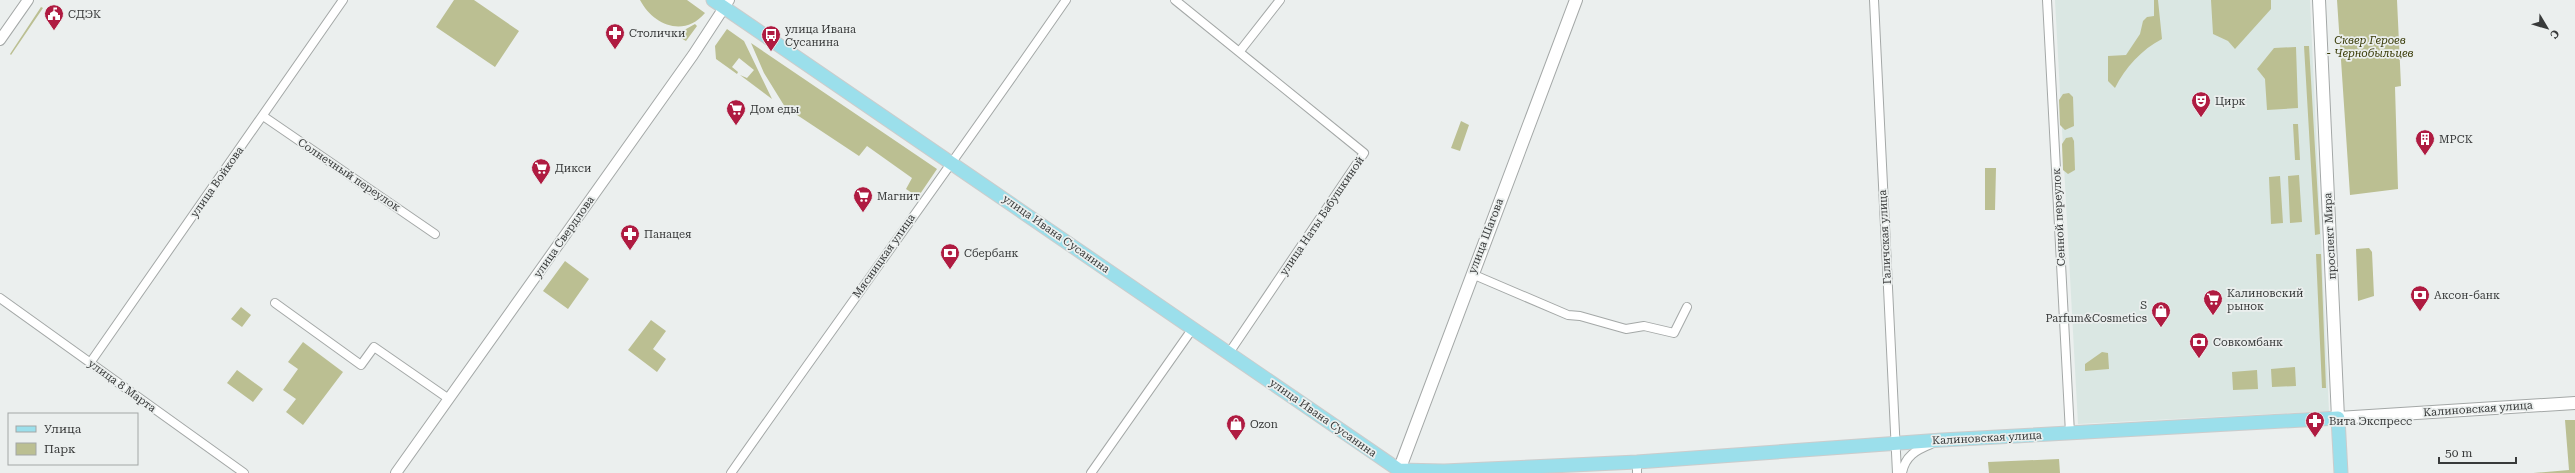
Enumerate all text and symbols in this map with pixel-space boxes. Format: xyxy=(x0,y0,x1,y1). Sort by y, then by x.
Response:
public building icon: СДЭК xyxy=(43,3,65,31)
place label: СДЭК xyxy=(68,8,101,21)
north arrow xyxy=(2527,8,2567,48)
pharmacy icon: Столички xyxy=(604,22,626,50)
place label: улица Ивана Сусанина xyxy=(785,23,856,49)
bus stop icon: улица Ивана Сусанина xyxy=(760,24,782,52)
place label: Столички xyxy=(629,27,685,40)
text: С xyxy=(2547,27,2562,41)
park label: Сквер Героев - Чернобыльцев xyxy=(2326,34,2414,60)
theatre icon: Цирк xyxy=(2190,90,2212,118)
place label: Цирк xyxy=(2215,95,2246,108)
supermarket icon: Дом еды xyxy=(725,98,747,126)
place label: Дом еды xyxy=(750,103,799,116)
building icon: МРСК xyxy=(2414,128,2436,156)
place label: МРСК xyxy=(2439,133,2473,146)
street label: Солнечный переулок xyxy=(295,136,403,214)
street label: улица Войкова xyxy=(188,144,246,220)
street label: улица Наты Бабушкиной xyxy=(1277,154,1367,278)
supermarket icon: Дикси xyxy=(530,157,552,185)
place label: Дикси xyxy=(555,162,591,175)
street label: Сенной переулок xyxy=(2050,168,2068,266)
supermarket icon: Магнит xyxy=(852,185,874,213)
street label: Галичская улица xyxy=(1876,189,1894,285)
place label: Магнит xyxy=(877,190,920,203)
street label: улица Ивана Сусанина xyxy=(1000,192,1112,276)
street label: проспект Мира xyxy=(2321,192,2339,280)
street label: улица Свердлова xyxy=(531,194,597,280)
street label: улица Шагова xyxy=(1466,197,1506,275)
street label: Мясницкая улица xyxy=(850,211,918,301)
pharmacy icon: Панацея xyxy=(619,223,641,251)
place label: Панацея xyxy=(644,228,691,241)
bank icon: Сбербанк xyxy=(939,242,961,270)
place label: Сбербанк xyxy=(964,247,1019,260)
bank icon: Аксон-банк xyxy=(2409,284,2431,312)
place label: Калиновский рынок xyxy=(2227,287,2303,313)
supermarket icon: Калиновский рынок xyxy=(2202,288,2224,316)
place label: Аксон-банк xyxy=(2434,289,2500,302)
place label: S Parfum&Cosmetics xyxy=(2045,299,2147,325)
shop icon: S Parfum&Cosmetics xyxy=(2150,300,2172,328)
bank icon: Совкомбанк xyxy=(2188,331,2210,359)
place label: Совкомбанк xyxy=(2213,336,2283,349)
street label: улица 8 Марта xyxy=(86,357,159,415)
street label: улица Ивана Сусанина xyxy=(1267,376,1379,460)
street label: Калиновская улица xyxy=(2423,399,2533,419)
pharmacy icon: Вита Экспресс xyxy=(2304,410,2326,438)
legend xyxy=(8,413,138,465)
shop icon: Ozon xyxy=(1225,413,1247,441)
place label: Вита Экспресс xyxy=(2329,415,2412,428)
place label: Ozon xyxy=(1250,418,1278,431)
text: Улица xyxy=(44,422,82,436)
street label: Калиновская улица xyxy=(1932,429,2042,447)
scale bar xyxy=(2439,439,2516,465)
text: Парк xyxy=(44,442,76,456)
text: 50 m xyxy=(2445,446,2472,460)

